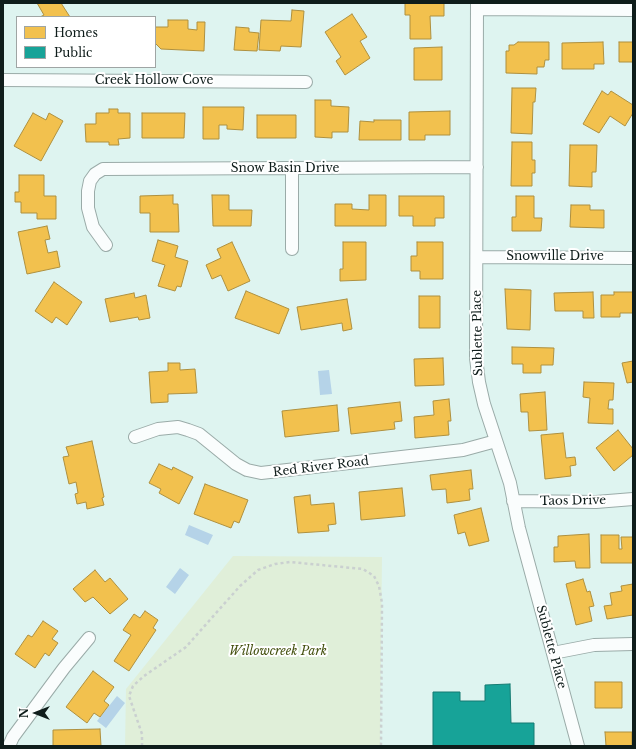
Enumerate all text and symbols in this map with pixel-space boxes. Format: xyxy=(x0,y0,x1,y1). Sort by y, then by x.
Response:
legend xyxy=(16,16,156,68)
text: Homes xyxy=(54,25,98,40)
text: Public xyxy=(54,45,93,60)
street label: Creek Hollow Cove xyxy=(95,74,213,88)
street label: Snow Basin Drive xyxy=(231,162,339,176)
street label: Snowville Drive xyxy=(506,250,604,264)
street label: Sublette Place xyxy=(470,290,486,376)
street label: Red River Road xyxy=(272,454,370,480)
street label: Taos Drive xyxy=(540,493,606,509)
street label: Sublette Place xyxy=(533,604,569,690)
park label: Willowcreek Park xyxy=(229,645,327,659)
north arrow xyxy=(16,693,56,733)
text: N xyxy=(17,708,31,718)

